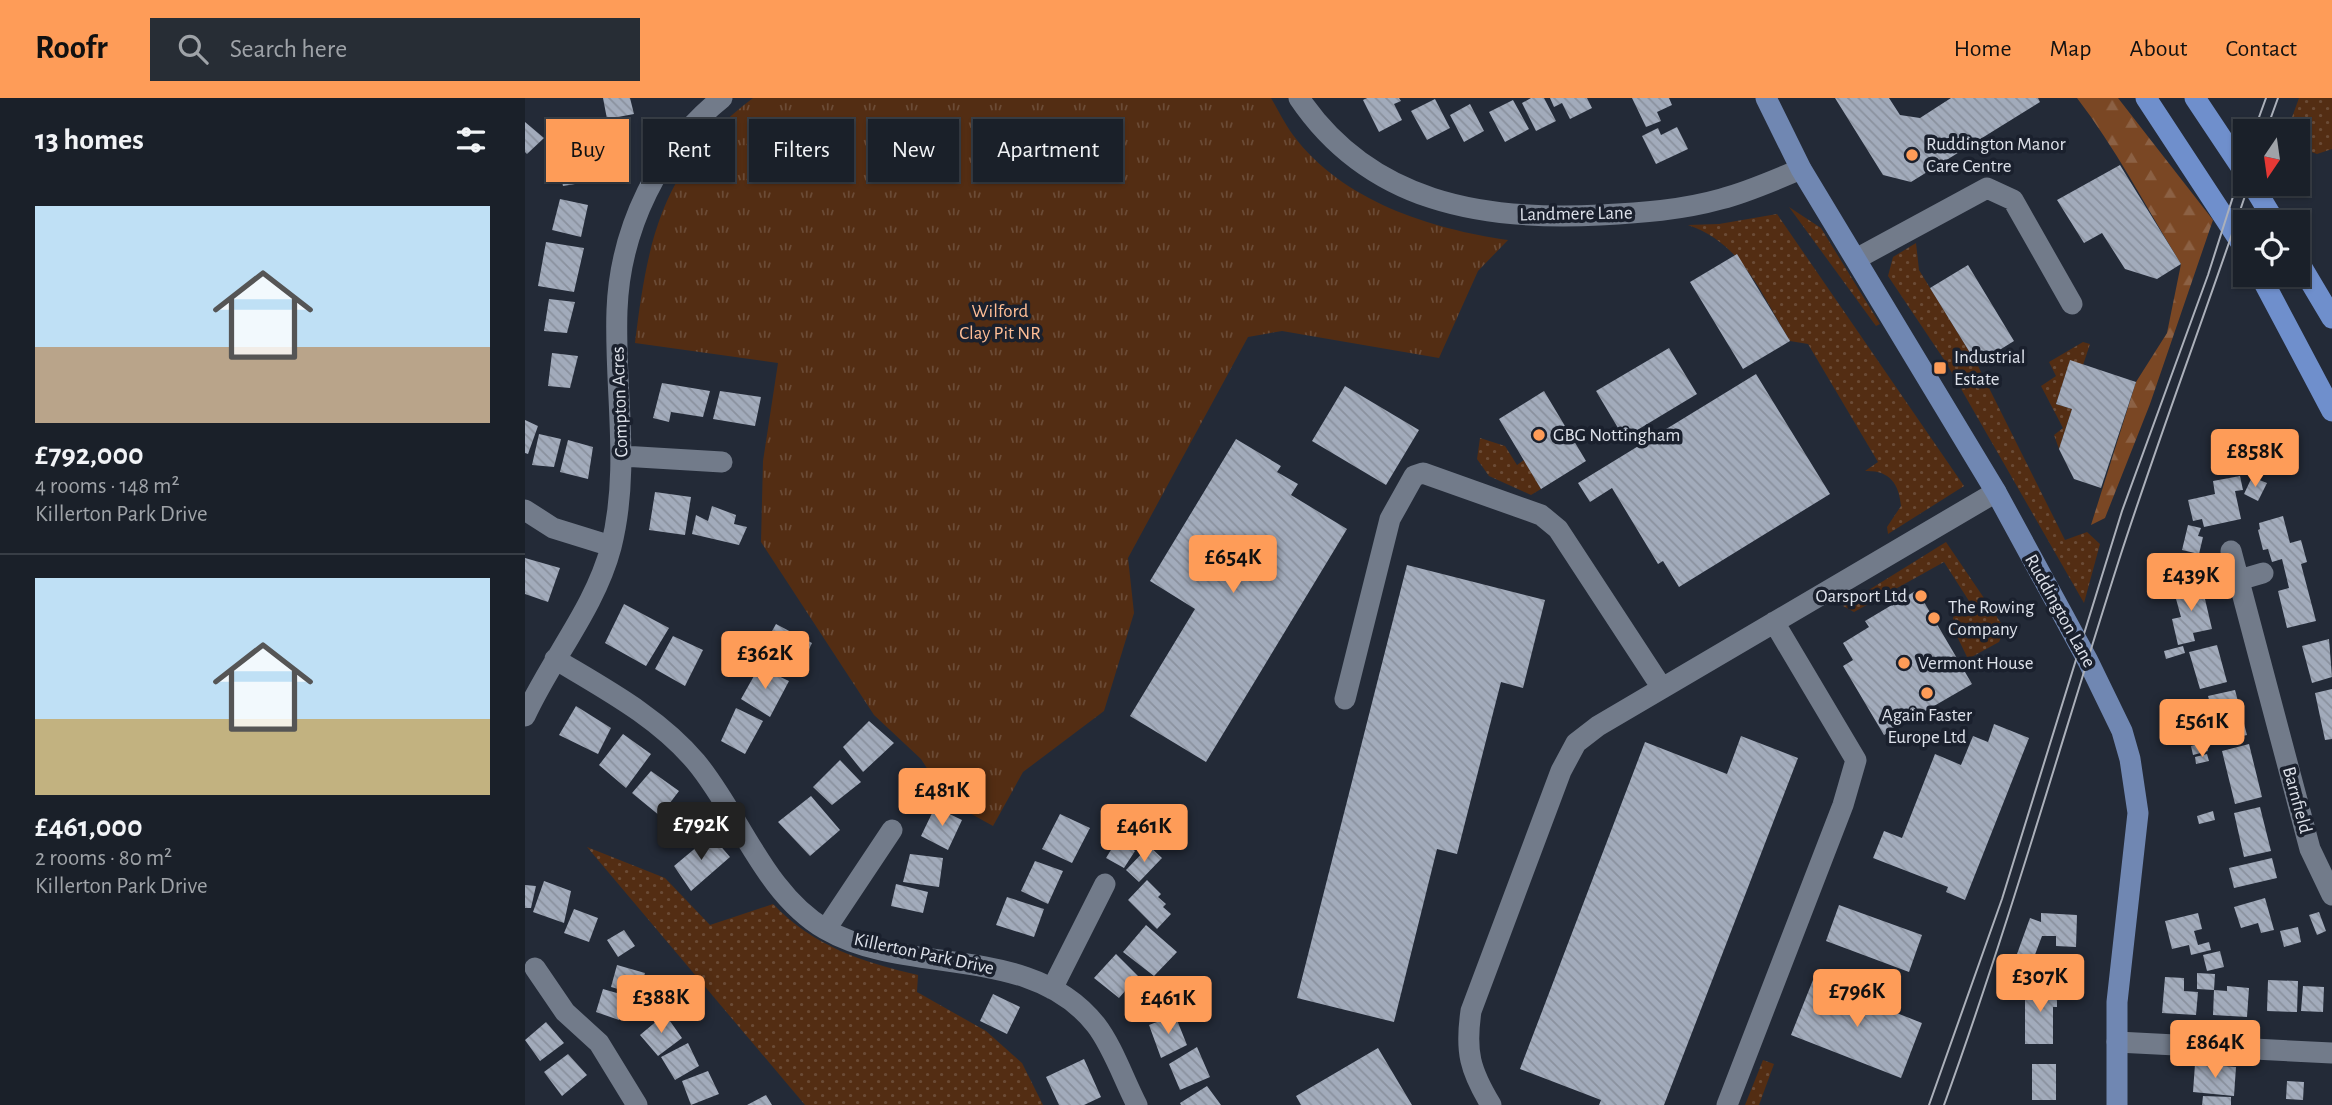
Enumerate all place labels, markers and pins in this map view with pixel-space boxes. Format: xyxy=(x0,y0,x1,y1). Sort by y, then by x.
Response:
place label: Ruddington Manor Care Centre xyxy=(1926,135,2066,176)
marker: Ruddington Manor Care Centre xyxy=(1904,147,1920,163)
place label: Industrial Estate xyxy=(1954,348,2026,389)
marker: Industrial Estate xyxy=(1932,360,1948,376)
place label: GBG Nottingham xyxy=(1553,426,1681,445)
marker: GBG Nottingham xyxy=(1531,427,1547,443)
pin: £858K xyxy=(2206,430,2304,489)
pin: £654K xyxy=(1184,536,1282,595)
pin: £439K xyxy=(2142,554,2240,613)
place label: Oarsport Ltd xyxy=(1816,587,1907,606)
marker: Oarsport Ltd xyxy=(1913,588,1929,604)
place label: The Rowing Company xyxy=(1948,598,2035,639)
marker: The Rowing Company xyxy=(1926,610,1942,626)
pin: £362K xyxy=(716,632,814,691)
place label: Vermont House xyxy=(1918,654,2034,673)
marker: Vermont House xyxy=(1896,655,1912,671)
marker: Again Faster Europe Ltd xyxy=(1919,685,1935,701)
pin: £561K xyxy=(2153,700,2251,759)
place label: Again Faster Europe Ltd xyxy=(1882,706,1972,747)
pin: £481K xyxy=(893,768,991,828)
pin: £792K xyxy=(652,802,750,862)
pin: £461K xyxy=(1095,804,1193,864)
pin: £307K xyxy=(1991,954,2089,1014)
pin: £796K xyxy=(1808,970,1906,1029)
pin: £388K xyxy=(612,976,710,1035)
pin: £461K xyxy=(1119,976,1217,1036)
pin: £864K xyxy=(2166,1020,2264,1080)

